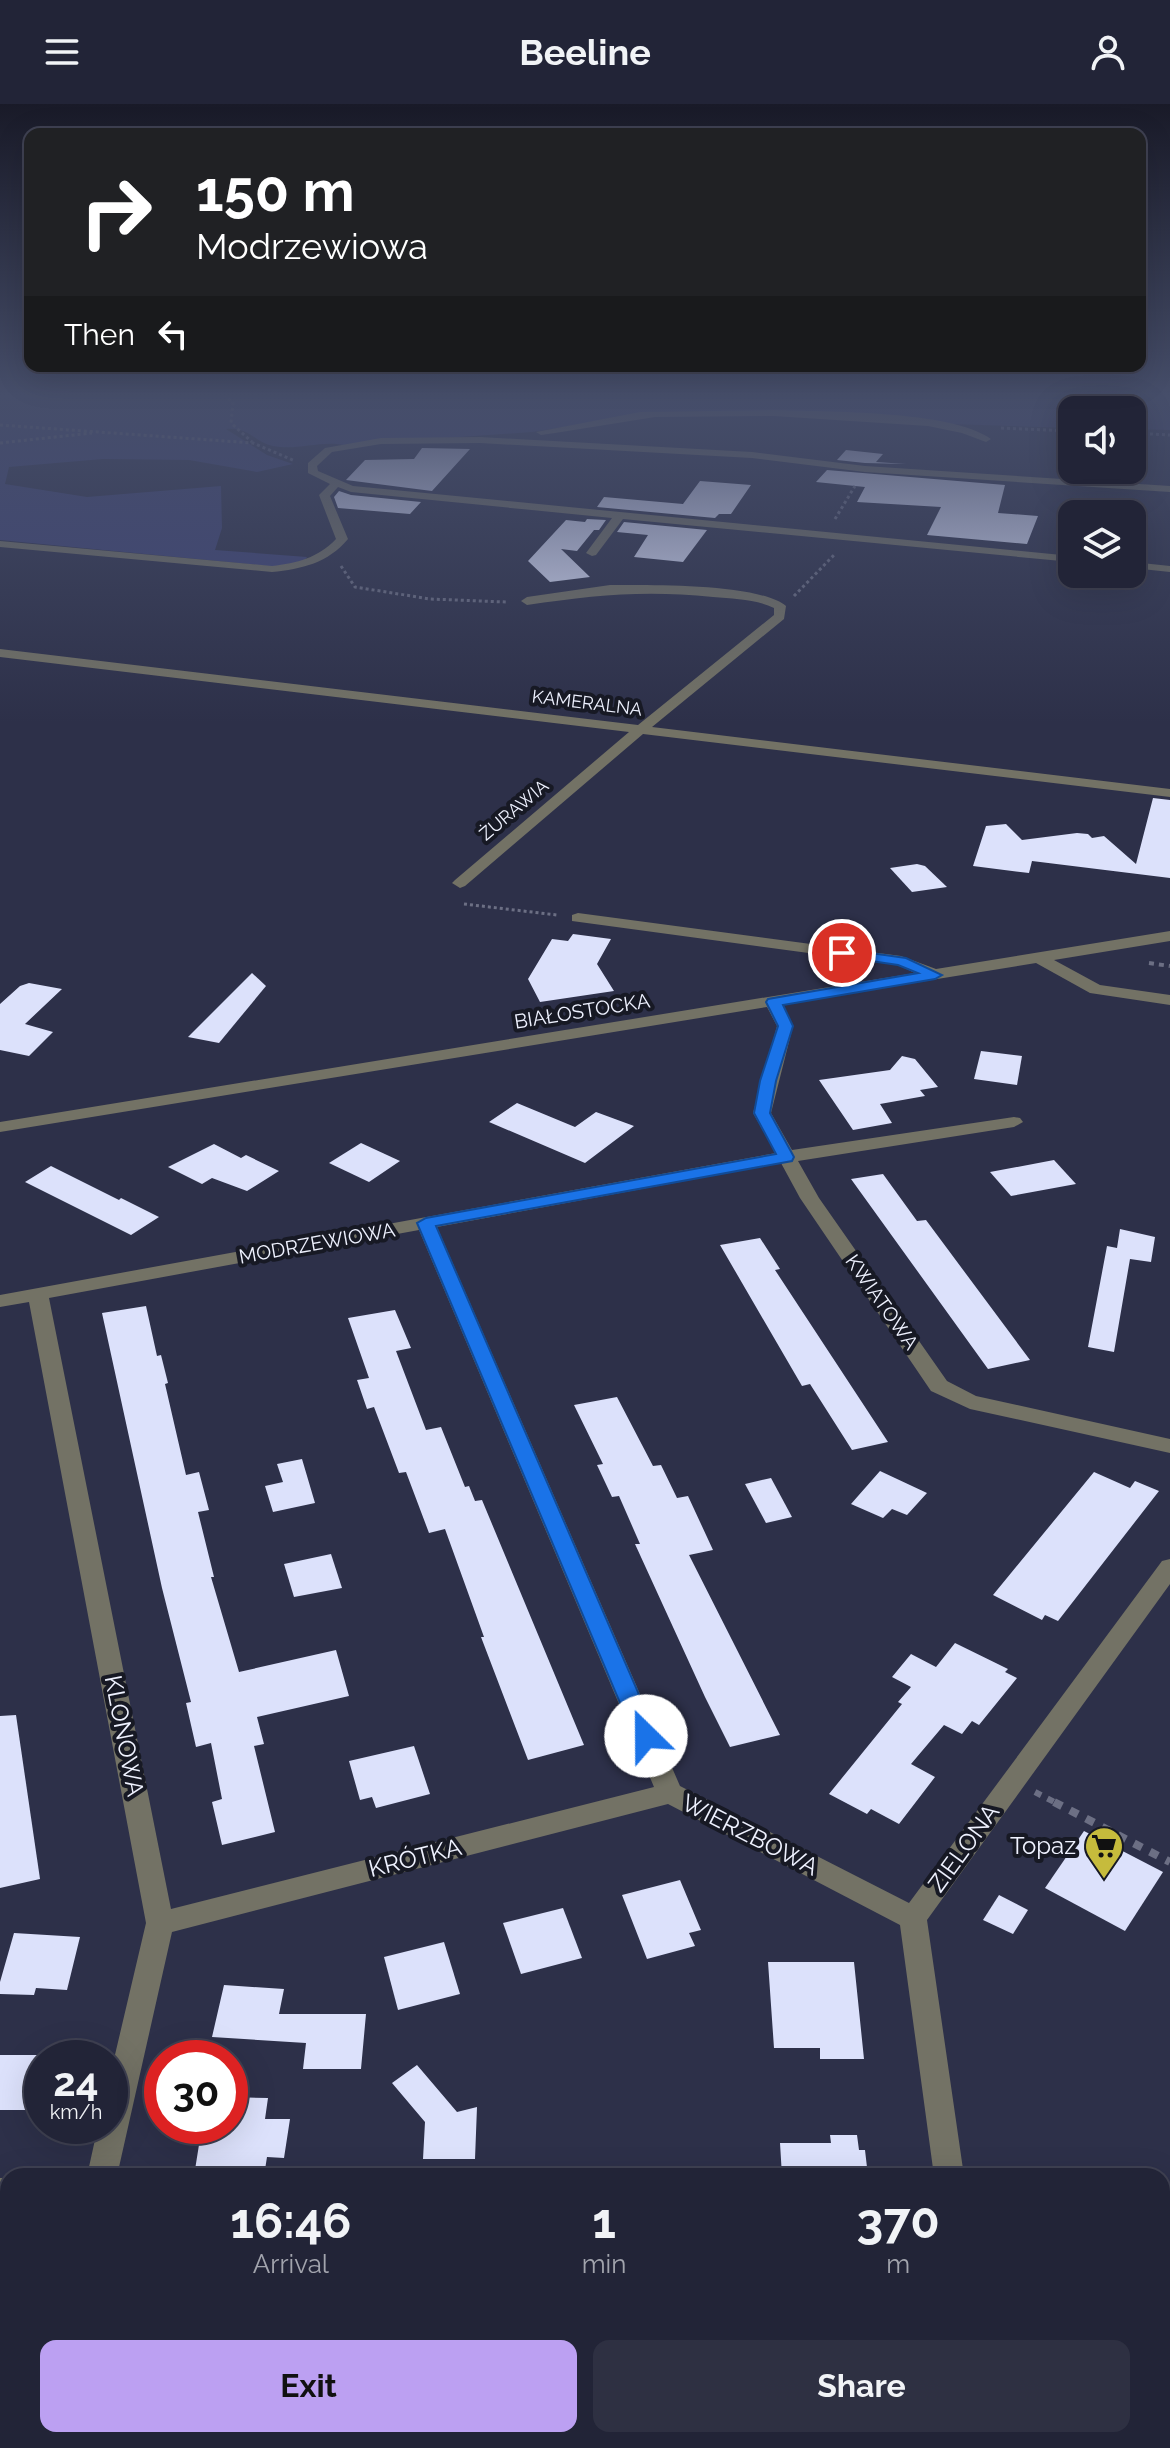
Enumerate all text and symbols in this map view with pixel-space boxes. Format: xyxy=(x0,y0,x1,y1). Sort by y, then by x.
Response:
icon: menu xyxy=(40,30,84,74)
icon: person xyxy=(1086,30,1130,74)
text: Beeline xyxy=(519,31,651,73)
text: 150 m xyxy=(196,158,355,224)
icon: right xyxy=(64,160,168,264)
text: Modrzewiowa xyxy=(196,225,428,267)
icon: left xyxy=(151,312,195,356)
text: Then xyxy=(64,317,135,352)
map controls xyxy=(1058,396,1146,588)
button: sound xyxy=(1058,396,1146,484)
button: layers xyxy=(1058,500,1146,588)
street label: KAMERALNA xyxy=(531,685,643,720)
street label: ŻURAWIA xyxy=(475,775,552,844)
pin xyxy=(808,919,876,987)
icon: arrive xyxy=(820,931,864,975)
street label: BIAŁOSTOCKA xyxy=(512,988,652,1034)
street label: MODRZEWIOWA xyxy=(237,1217,397,1269)
street label: KWIATOWA xyxy=(841,1250,924,1354)
street label: KLONOWA xyxy=(99,1673,150,1799)
position arrow xyxy=(604,1694,688,1778)
street label: WIERZBOWA xyxy=(677,1788,824,1881)
street label: ZIELONA xyxy=(922,1798,1005,1897)
supermarket icon: Topaz xyxy=(1083,1825,1125,1880)
place label: Topaz xyxy=(1010,1831,1076,1860)
street label: KRÓTKA xyxy=(365,1832,464,1883)
speed limit sign: 30 xyxy=(144,2040,248,2144)
text: 24 xyxy=(53,2058,99,2105)
text: km/h xyxy=(50,2100,102,2124)
text: 16:46 xyxy=(230,2193,351,2249)
text: 1 xyxy=(592,2193,616,2249)
text: 370 xyxy=(857,2193,940,2249)
text: Arrival xyxy=(253,2249,329,2279)
text: min xyxy=(582,2249,626,2279)
text: m xyxy=(886,2249,910,2279)
button: Exit xyxy=(40,2340,577,2432)
button: Share xyxy=(593,2340,1130,2432)

